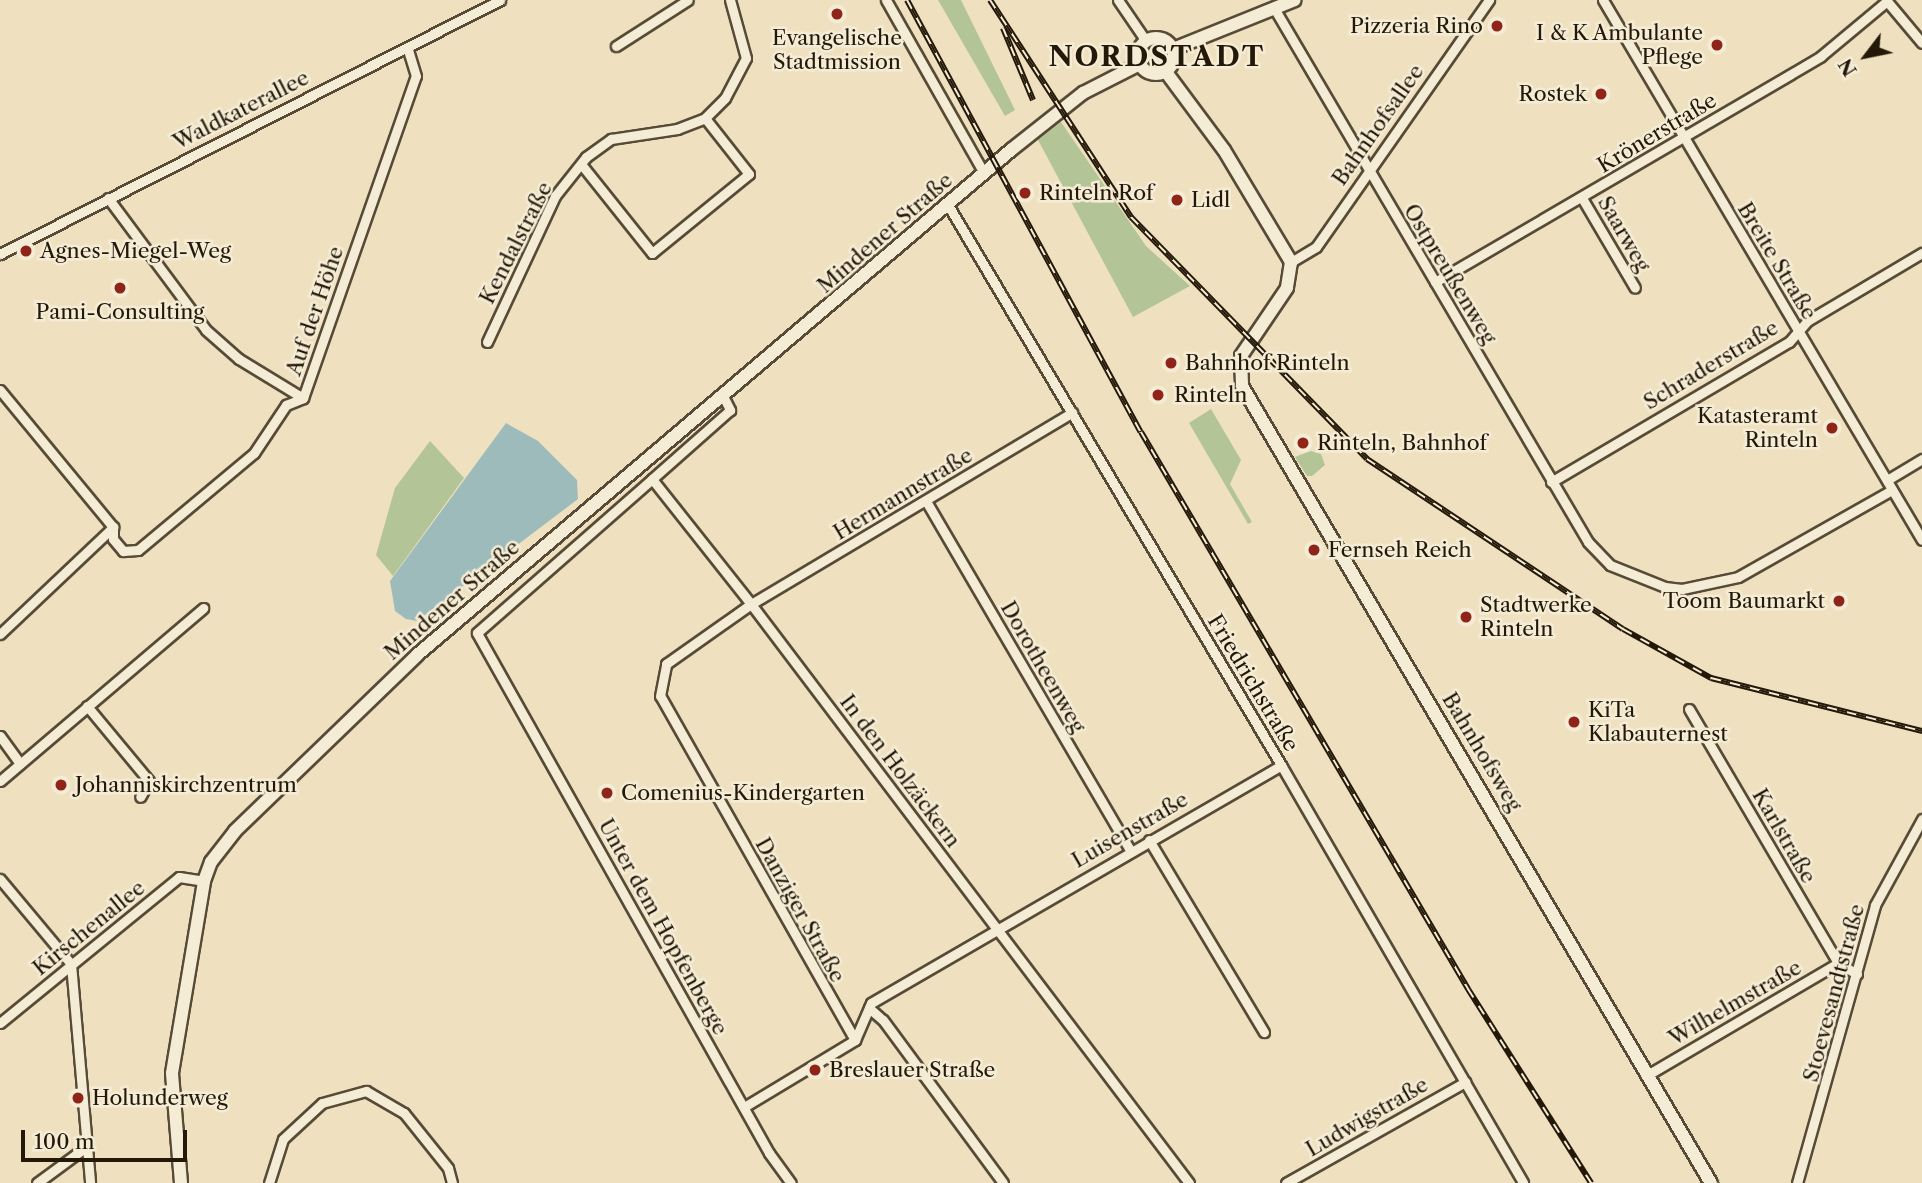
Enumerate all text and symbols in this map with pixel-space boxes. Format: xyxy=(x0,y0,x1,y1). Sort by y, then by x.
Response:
marker: Evangelische Stadtmission xyxy=(829,6,845,22)
place label: Pizzeria Rino xyxy=(1350,13,1483,39)
marker: Pizzeria Rino xyxy=(1489,18,1505,34)
place label: I & K Ambulante Pflege xyxy=(1535,20,1703,70)
north arrow xyxy=(1831,21,1901,91)
place label: Evangelische Stadtmission xyxy=(772,25,902,75)
marker: I & K Ambulante Pflege xyxy=(1709,37,1725,53)
district label: NORDSTADT xyxy=(1050,39,1264,73)
text: N xyxy=(1834,54,1862,80)
street label: Bahnhofsallee xyxy=(1327,60,1429,190)
street label: Waldkaterallee xyxy=(169,65,313,155)
place label: Rostek xyxy=(1519,81,1587,107)
marker: Rostek xyxy=(1593,86,1609,102)
street label: Krönerstraße xyxy=(1593,88,1721,178)
street label: Mindener Straße xyxy=(812,167,958,299)
street label: Kendalstraße xyxy=(474,178,558,308)
place label: Rinteln Rof xyxy=(1039,180,1154,206)
marker: Rinteln Rof xyxy=(1017,185,1033,201)
place label: Lidl xyxy=(1191,187,1230,213)
marker: Lidl xyxy=(1169,192,1185,208)
street label: Saarweg xyxy=(1592,192,1656,276)
street label: Breite Straße xyxy=(1732,198,1822,324)
street label: Ostpreußenweg xyxy=(1398,199,1502,349)
place label: Agnes-Miegel-Weg xyxy=(40,238,231,264)
marker: Agnes-Miegel-Weg xyxy=(18,243,34,259)
street label: Auf der Höhe xyxy=(281,243,349,379)
marker: Pami-Consulting xyxy=(112,280,128,296)
place label: Pami-Consulting xyxy=(36,299,204,325)
street label: Schraderstraße xyxy=(1639,315,1783,415)
place label: Bahnhof Rinteln xyxy=(1185,350,1350,376)
marker: Bahnhof Rinteln xyxy=(1163,355,1179,371)
place label: Rinteln xyxy=(1174,382,1247,408)
marker: Rinteln xyxy=(1148,385,1168,405)
place label: Katasteramt Rinteln xyxy=(1697,403,1818,453)
marker: Katasteramt Rinteln xyxy=(1824,420,1840,436)
place label: Rinteln, Bahnhof xyxy=(1317,430,1487,456)
marker: Rinteln, Bahnhof xyxy=(1295,435,1311,451)
street label: Hermannstraße xyxy=(829,443,977,545)
street label: Mindener Straße xyxy=(379,534,525,666)
place label: Fernseh Reich xyxy=(1328,537,1472,563)
marker: Fernseh Reich xyxy=(1306,542,1322,558)
place label: Toom Baumarkt xyxy=(1663,588,1825,614)
place label: Stadtwerke Rinteln xyxy=(1480,592,1592,642)
marker: Toom Baumarkt xyxy=(1831,593,1847,609)
street label: Dorotheenweg xyxy=(995,597,1091,737)
marker: Stadtwerke Rinteln xyxy=(1458,609,1474,625)
street label: Friedrichstraße xyxy=(1202,610,1304,756)
street label: Bahnhofsweg xyxy=(1437,688,1527,816)
street label: In den Holzäckern xyxy=(834,690,966,852)
place label: KiTa Klabauternest xyxy=(1588,697,1728,747)
marker: KiTa Klabauternest xyxy=(1566,714,1582,730)
place label: Johanniskirchzentrum xyxy=(75,772,297,798)
marker: Johanniskirchzentrum xyxy=(53,777,69,793)
place label: Comenius-Kindergarten xyxy=(621,780,865,806)
street label: Karlstraße xyxy=(1747,784,1821,888)
marker: Comenius-Kindergarten xyxy=(599,785,615,801)
street label: Luisenstraße xyxy=(1068,787,1192,873)
street label: Unter dem Hopfenberge xyxy=(593,814,733,1040)
street label: Danziger Straße xyxy=(750,833,850,987)
street label: Kirschenallee xyxy=(28,875,150,981)
street label: Stoevesandtstraße xyxy=(1798,901,1870,1085)
street label: Wilhelmstraße xyxy=(1664,955,1806,1051)
place label: Breslauer Straße xyxy=(829,1057,996,1083)
marker: Breslauer Straße xyxy=(807,1062,823,1078)
street label: Ludwigstraße xyxy=(1301,1072,1433,1162)
place label: Holunderweg xyxy=(92,1085,228,1111)
marker: Holunderweg xyxy=(70,1090,86,1106)
scale bar xyxy=(24,1116,191,1160)
text: 100 m xyxy=(34,1129,95,1154)

